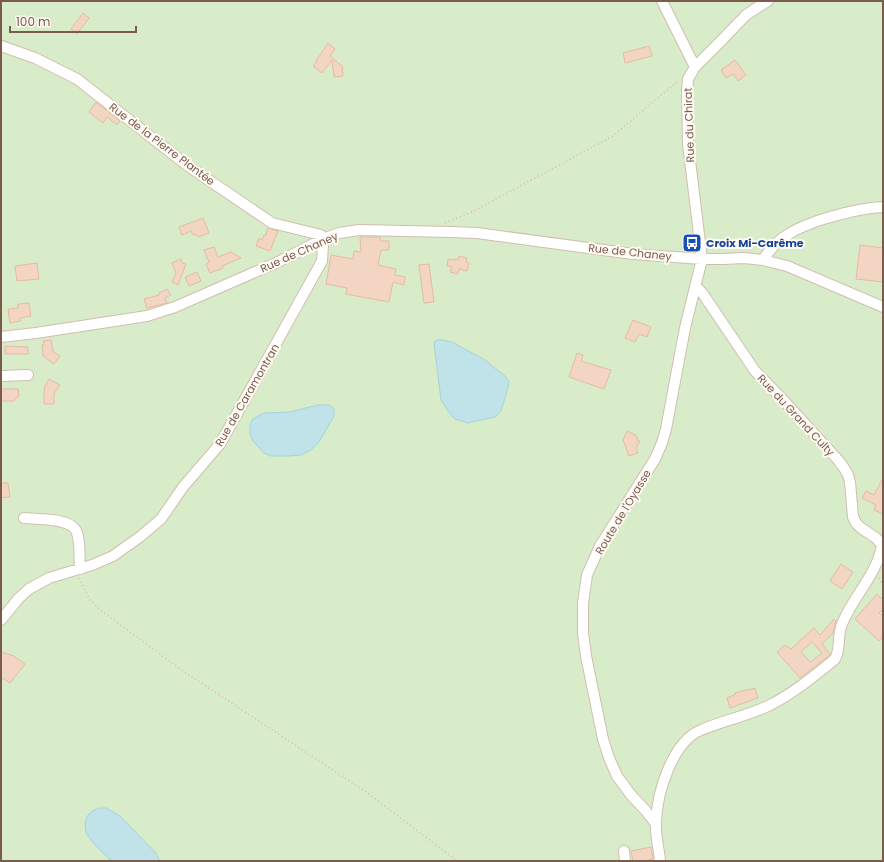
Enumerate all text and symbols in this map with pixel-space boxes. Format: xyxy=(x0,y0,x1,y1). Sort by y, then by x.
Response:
scale bar xyxy=(10,8,136,34)
text: 100 m xyxy=(16,13,50,30)
street label: Rue du Chirat xyxy=(680,87,698,163)
street label: Rue de la Pierre Plantée xyxy=(106,99,218,189)
street label: Rue de Chaney xyxy=(258,227,341,276)
bus stop icon: Croix Mi-Carême xyxy=(681,232,703,254)
place label: Croix Mi-Carême xyxy=(706,235,804,251)
street label: Rue de Chaney xyxy=(588,240,673,264)
street label: Rue de Caramontran xyxy=(211,341,283,449)
street label: Rue du Grand Culty xyxy=(754,370,839,460)
street label: Route de l'Oyasse xyxy=(591,466,655,558)

